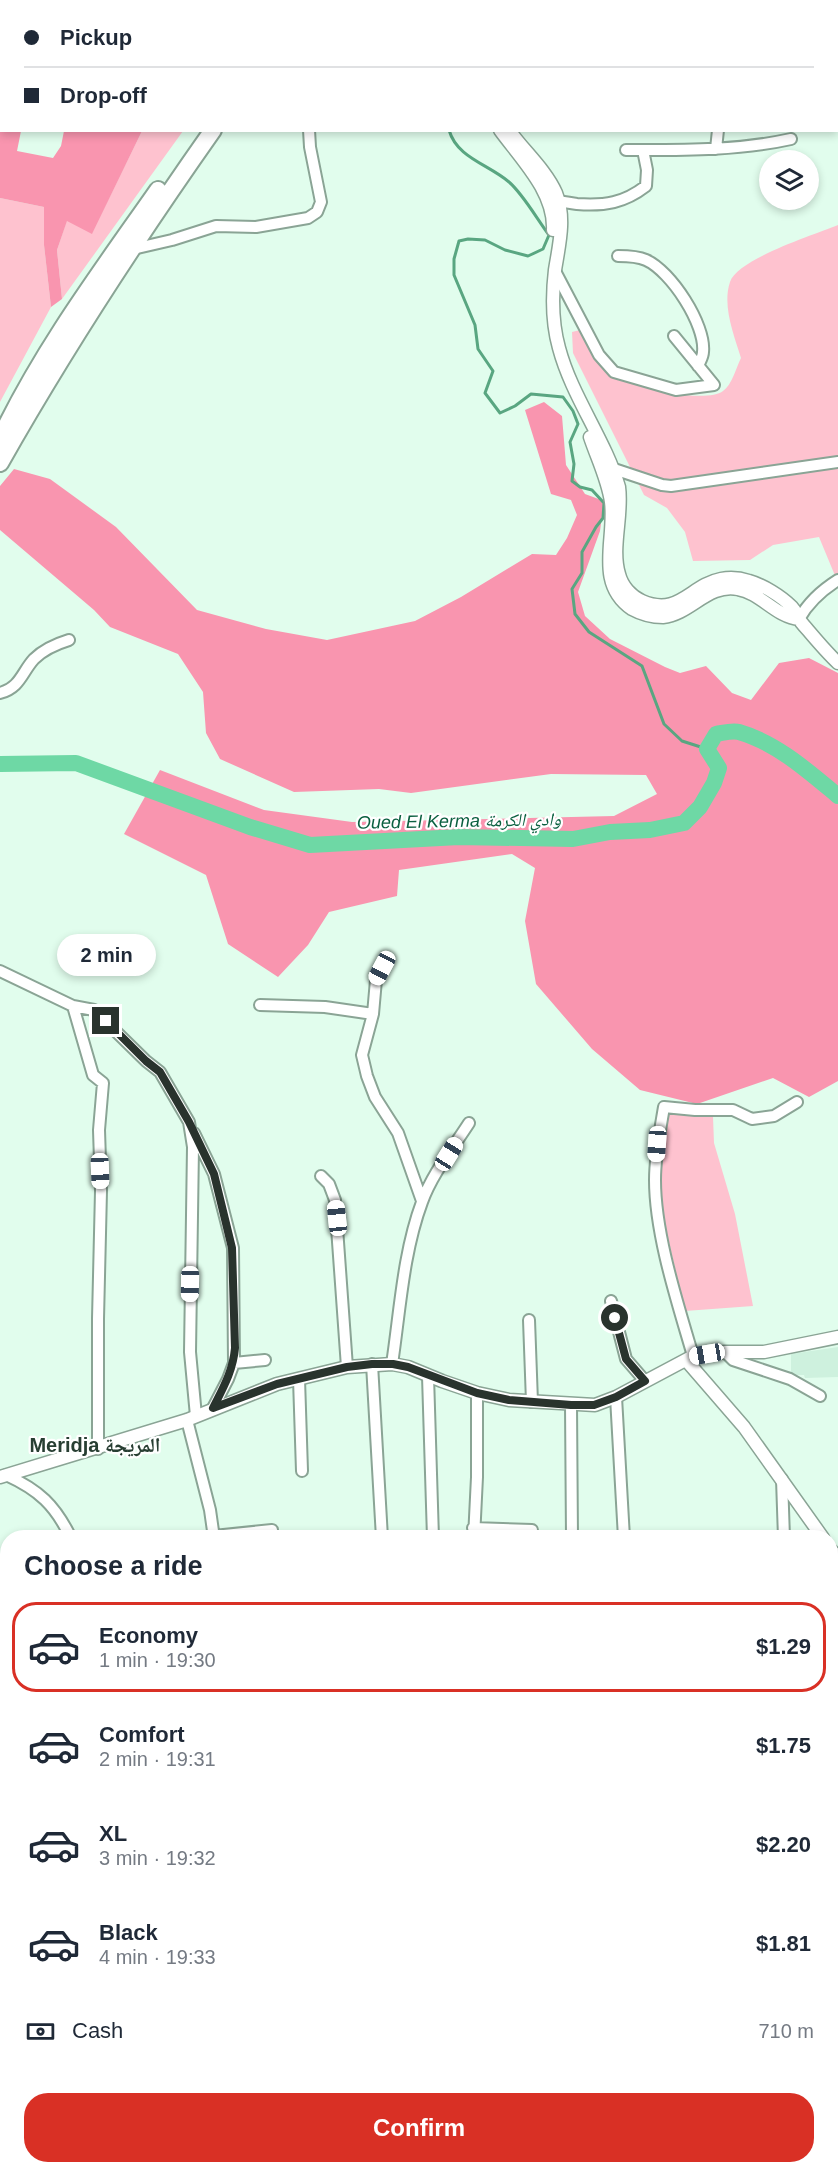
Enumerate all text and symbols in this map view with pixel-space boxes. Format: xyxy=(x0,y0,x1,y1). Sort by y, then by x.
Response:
text: Pickup xyxy=(60,25,132,50)
text: Drop-off xyxy=(60,83,147,108)
map controls xyxy=(759,150,819,210)
button: layers xyxy=(759,150,819,210)
water label: Oued El Kerma وادي الكرمة xyxy=(357,809,562,837)
callout: 2 min xyxy=(57,934,156,976)
text: 2 min xyxy=(80,944,133,966)
car xyxy=(366,948,398,988)
route end xyxy=(92,1007,119,1034)
car xyxy=(647,1125,667,1163)
car xyxy=(432,1134,466,1174)
car xyxy=(90,1153,110,1189)
car xyxy=(326,1199,348,1237)
car xyxy=(181,1266,199,1302)
route start xyxy=(601,1304,628,1331)
car xyxy=(688,1342,726,1366)
district label: Meridja المريجة xyxy=(29,1434,161,1457)
text: Choose a ride xyxy=(24,1551,203,1581)
icon: car xyxy=(27,1620,81,1674)
text: Economy xyxy=(99,1623,198,1648)
text: $1.29 xyxy=(756,1634,811,1659)
text: 1 min · 19:30 xyxy=(99,1649,216,1671)
icon: car xyxy=(27,1719,81,1773)
text: Comfort xyxy=(99,1722,185,1747)
text: $1.75 xyxy=(756,1733,811,1758)
text: 2 min · 19:31 xyxy=(99,1748,216,1770)
icon: car xyxy=(27,1818,81,1872)
text: XL xyxy=(99,1821,127,1846)
text: $2.20 xyxy=(756,1832,811,1857)
text: 3 min · 19:32 xyxy=(99,1847,216,1869)
icon: car xyxy=(27,1917,81,1971)
text: Black xyxy=(99,1920,158,1945)
text: $1.81 xyxy=(756,1931,811,1956)
text: 4 min · 19:33 xyxy=(99,1946,216,1968)
icon: cash xyxy=(24,2015,57,2048)
text: Cash xyxy=(72,2018,123,2043)
text: 710 m xyxy=(758,2020,814,2042)
button: Confirm xyxy=(24,2093,814,2162)

